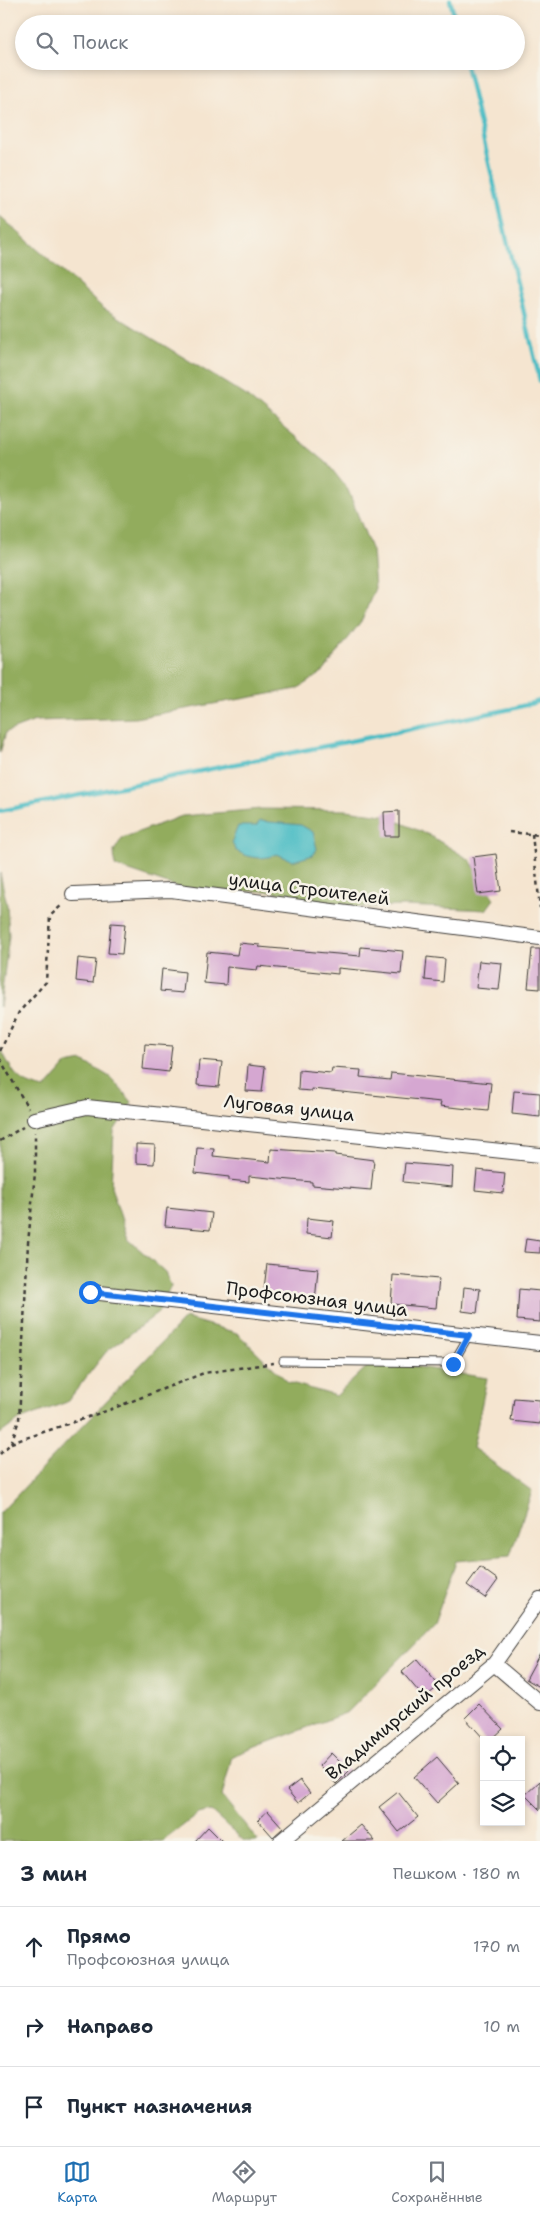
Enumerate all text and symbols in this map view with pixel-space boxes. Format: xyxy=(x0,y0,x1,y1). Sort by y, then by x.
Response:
search box xyxy=(15,15,525,70)
icon: search xyxy=(33,29,61,57)
text: Поиск xyxy=(73,30,128,55)
street label: улица Строителей xyxy=(227,867,391,911)
street label: Луговая улица xyxy=(223,1089,355,1127)
street label: Профсоюзная улица xyxy=(225,1276,409,1322)
route start xyxy=(79,1281,102,1304)
route end xyxy=(442,1353,465,1376)
street label: Владимирский проезд xyxy=(321,1638,490,1785)
map controls xyxy=(480,1736,525,1826)
button: locate xyxy=(480,1736,525,1781)
button: layers xyxy=(480,1781,525,1826)
text: 3 мин xyxy=(20,1860,87,1888)
text: Пешком · 180 m xyxy=(393,1863,520,1884)
text: Прямо xyxy=(67,1924,131,1949)
icon: ahead xyxy=(20,1933,48,1961)
text: 170 m xyxy=(473,1936,520,1957)
text: Профсоюзная улица xyxy=(67,1949,229,1970)
icon: right xyxy=(20,2013,48,2041)
text: Направо xyxy=(67,2014,153,2039)
text: 10 m xyxy=(483,2016,520,2037)
icon: arrive xyxy=(20,2093,48,2121)
text: Пункт назначения xyxy=(67,2094,252,2119)
tab: Карта xyxy=(57,2158,97,2206)
tab: Маршрут xyxy=(212,2158,277,2206)
tab: Сохранённые xyxy=(391,2158,483,2206)

